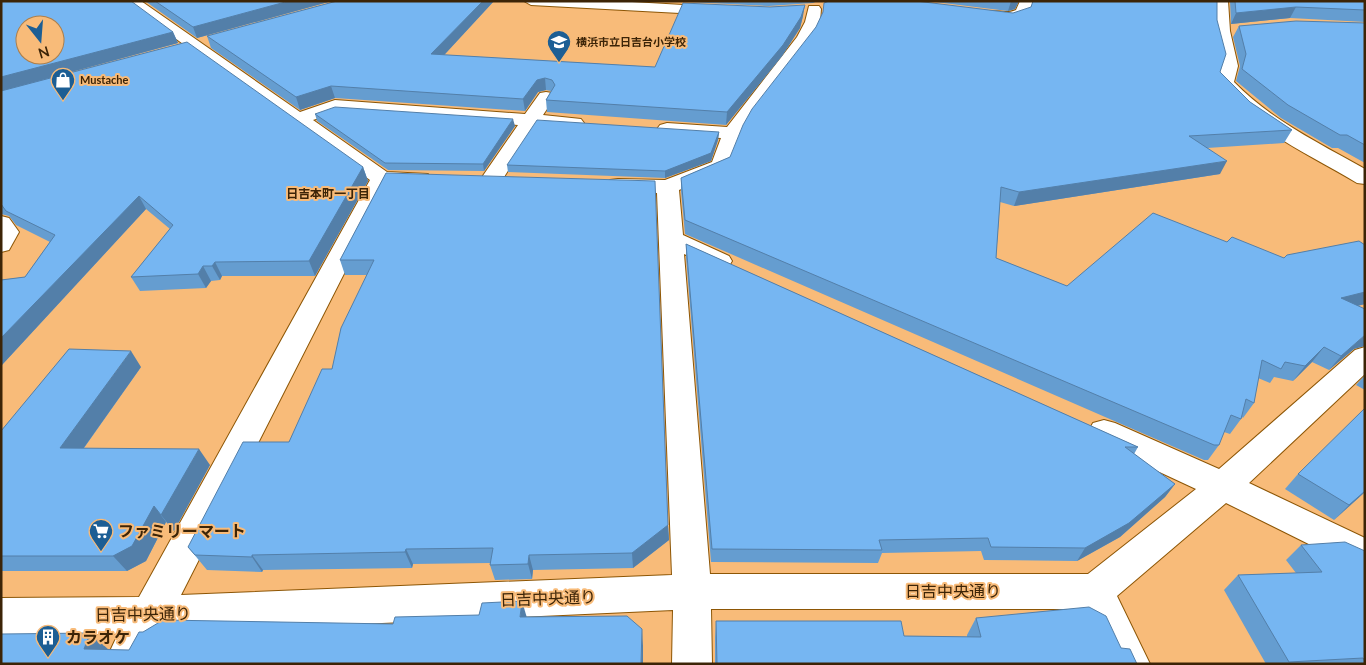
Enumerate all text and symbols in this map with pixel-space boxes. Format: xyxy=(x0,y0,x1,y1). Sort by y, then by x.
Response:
north arrow xyxy=(15,15,65,65)
school or university icon: 横浜市立日吉台小学校 xyxy=(546,29,572,63)
place label: 横浜市立日吉台小学校 xyxy=(576,35,686,48)
text: N xyxy=(36,43,52,63)
shop icon: Mustache xyxy=(50,67,76,101)
place label: Mustache xyxy=(80,73,129,86)
district label: 日吉本町一丁目 xyxy=(286,186,370,201)
supermarket icon: ファミリーマート xyxy=(88,518,114,552)
place label: ファミリーマート xyxy=(118,521,246,540)
street label: 日吉中央通り xyxy=(905,581,1001,600)
street label: 日吉中央通り xyxy=(500,586,596,609)
street label: 日吉中央通り xyxy=(95,603,191,624)
building icon: カラオケ xyxy=(35,624,61,658)
place label: カラオケ xyxy=(66,627,130,646)

